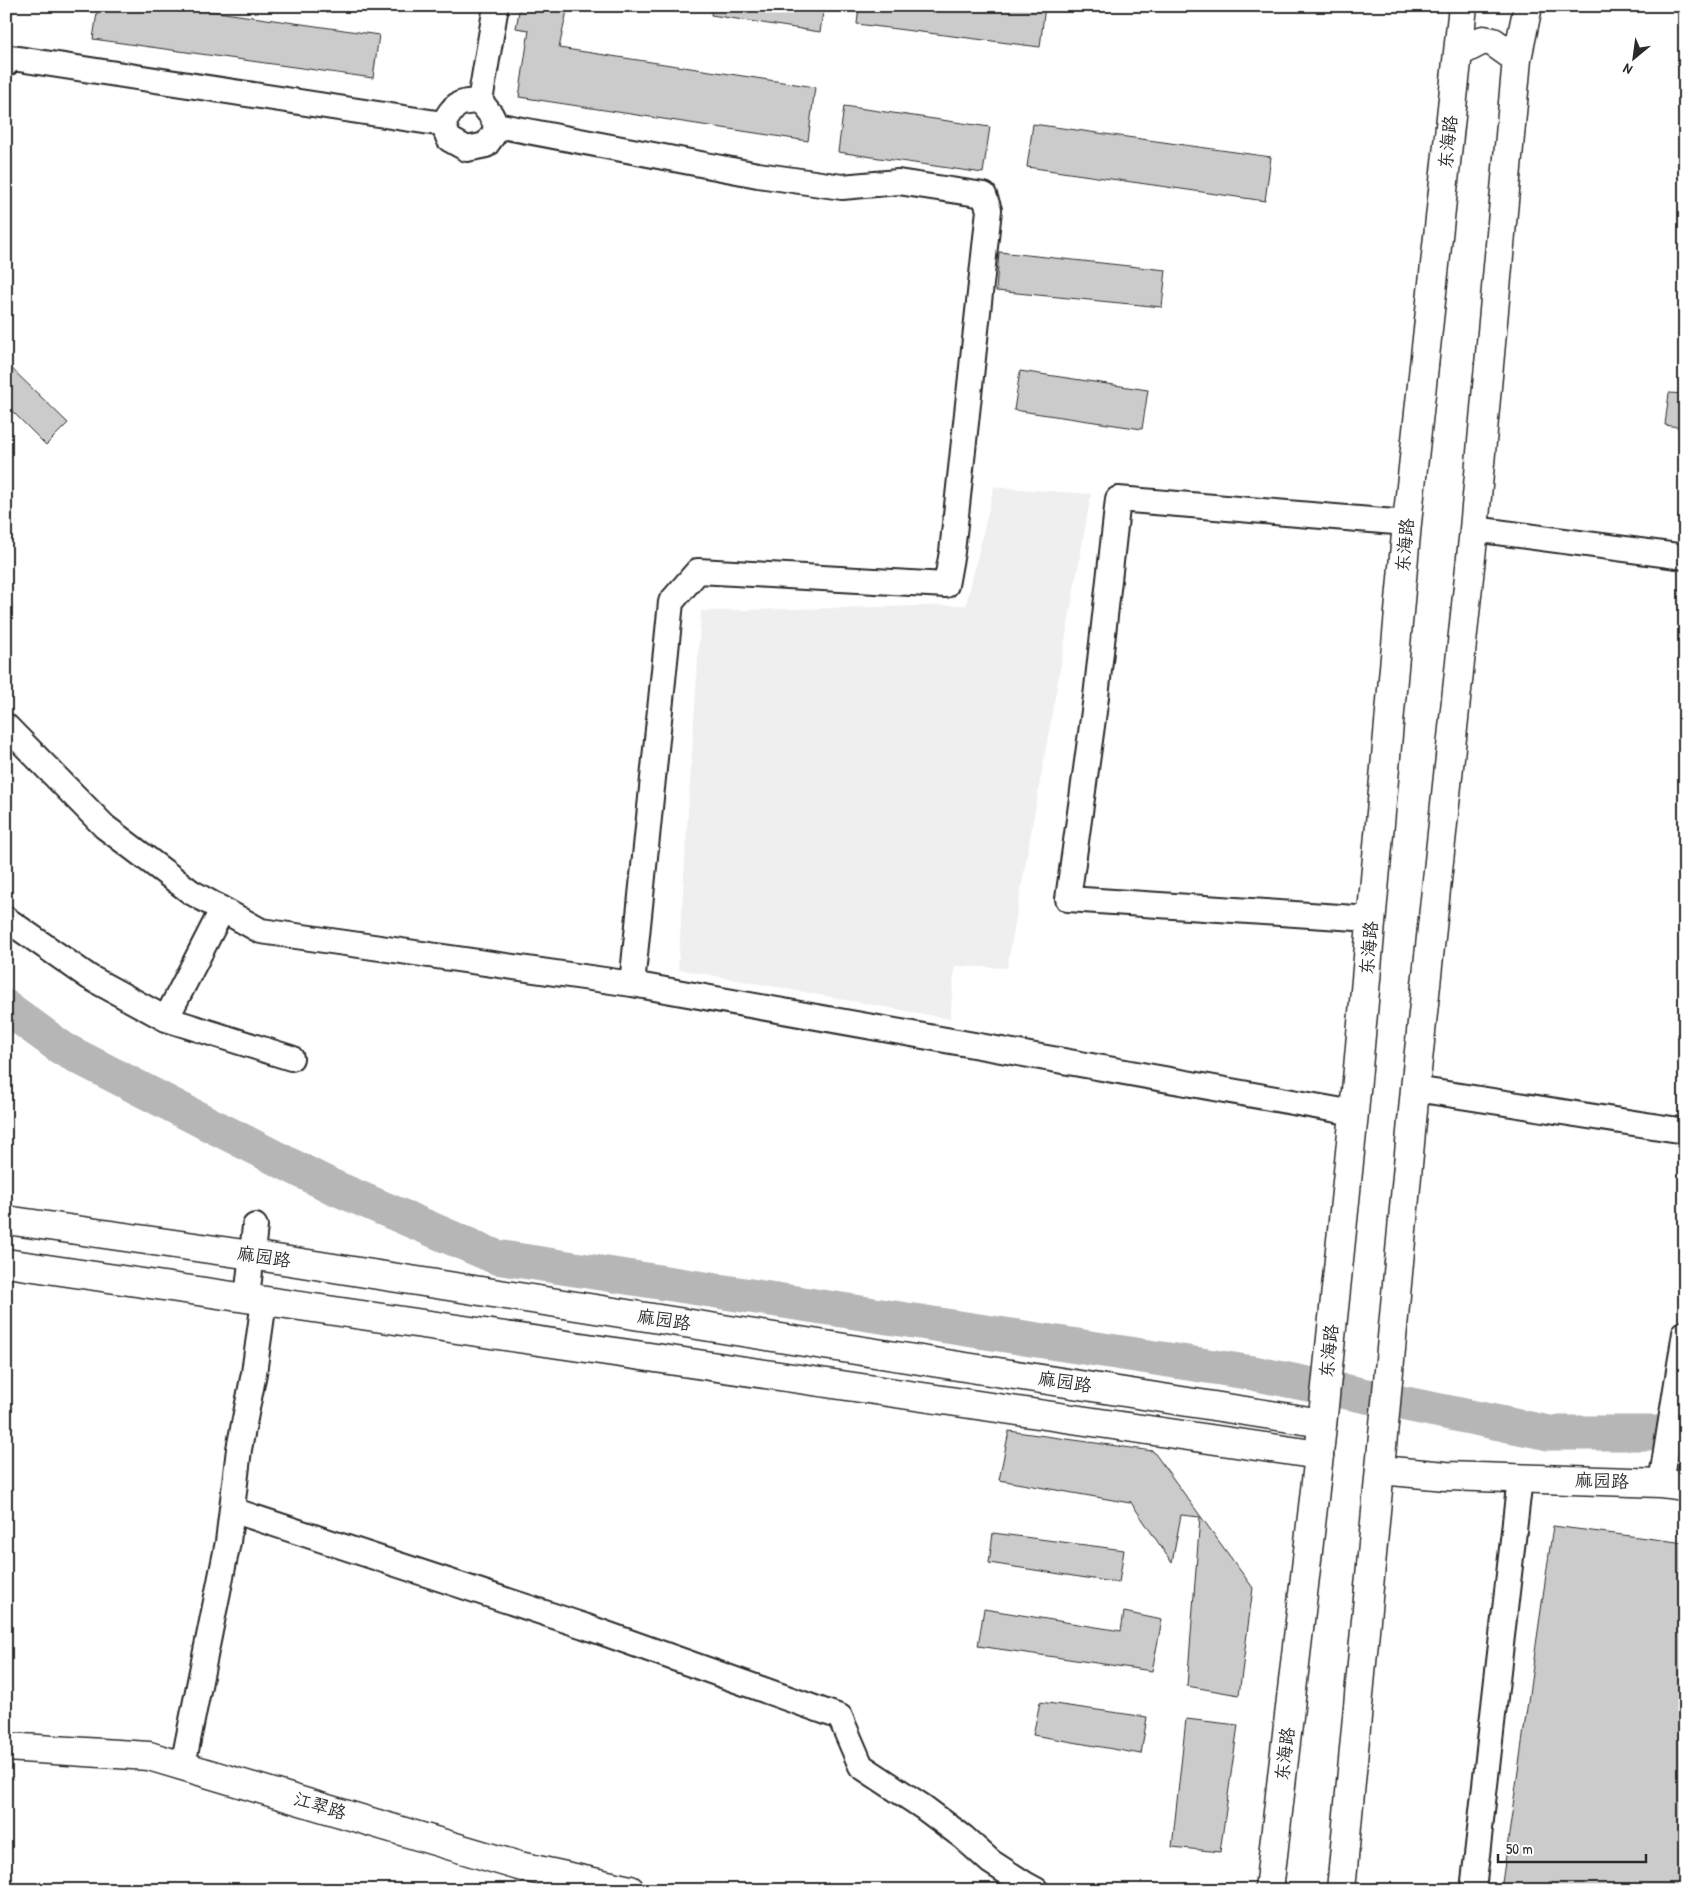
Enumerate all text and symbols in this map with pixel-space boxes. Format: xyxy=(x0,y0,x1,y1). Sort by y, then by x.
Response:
north arrow xyxy=(1608,32,1658,82)
text: N xyxy=(1619,59,1635,80)
street label: 东海路 xyxy=(1432,114,1463,170)
street label: 东海路 xyxy=(1390,517,1419,573)
street label: 东海路 xyxy=(1354,920,1383,976)
street label: 麻园路 xyxy=(235,1240,293,1273)
street label: 麻园路 xyxy=(635,1303,693,1336)
street label: 东海路 xyxy=(1313,1323,1344,1379)
street label: 麻园路 xyxy=(1036,1365,1094,1398)
street label: 麻园路 xyxy=(1575,1467,1629,1494)
street label: 东海路 xyxy=(1269,1726,1300,1782)
street label: 江翠路 xyxy=(291,1786,350,1825)
scale bar xyxy=(1498,1831,1646,1863)
text: 50 m xyxy=(1506,1838,1533,1859)

